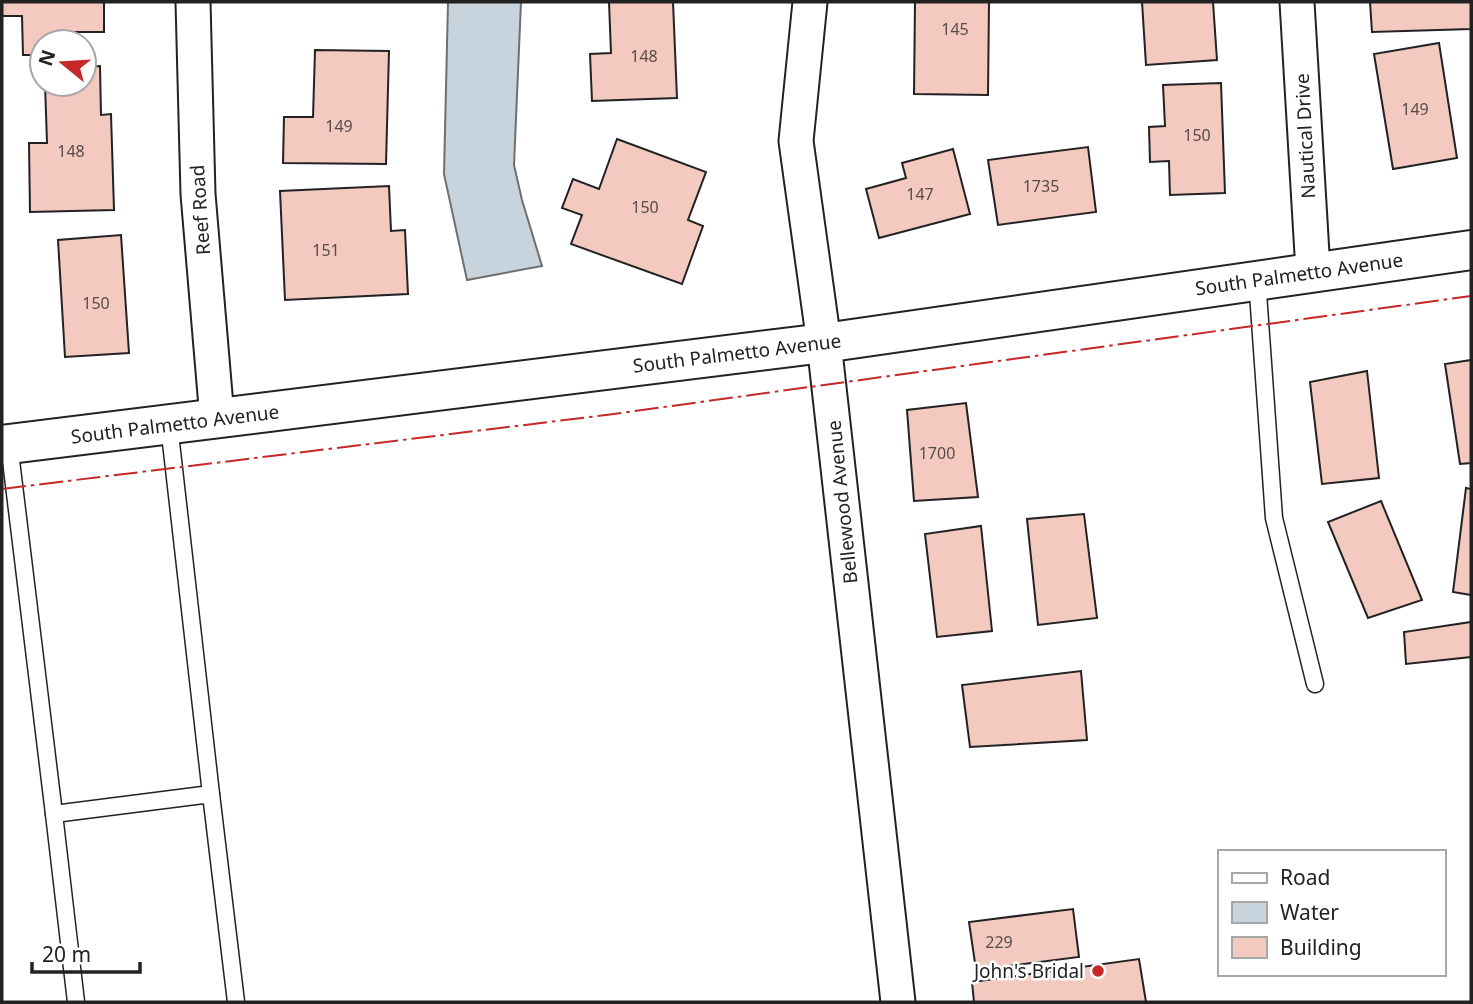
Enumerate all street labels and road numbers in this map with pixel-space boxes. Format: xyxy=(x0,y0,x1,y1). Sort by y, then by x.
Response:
street label: Nautical Drive xyxy=(1289,73,1321,199)
street label: Reef Road xyxy=(184,164,216,256)
street label: South Palmetto Avenue xyxy=(1193,247,1405,301)
street label: South Palmetto Avenue xyxy=(631,327,843,379)
street label: South Palmetto Avenue xyxy=(69,398,281,450)
street label: Bellewood Avenue xyxy=(820,419,864,585)

